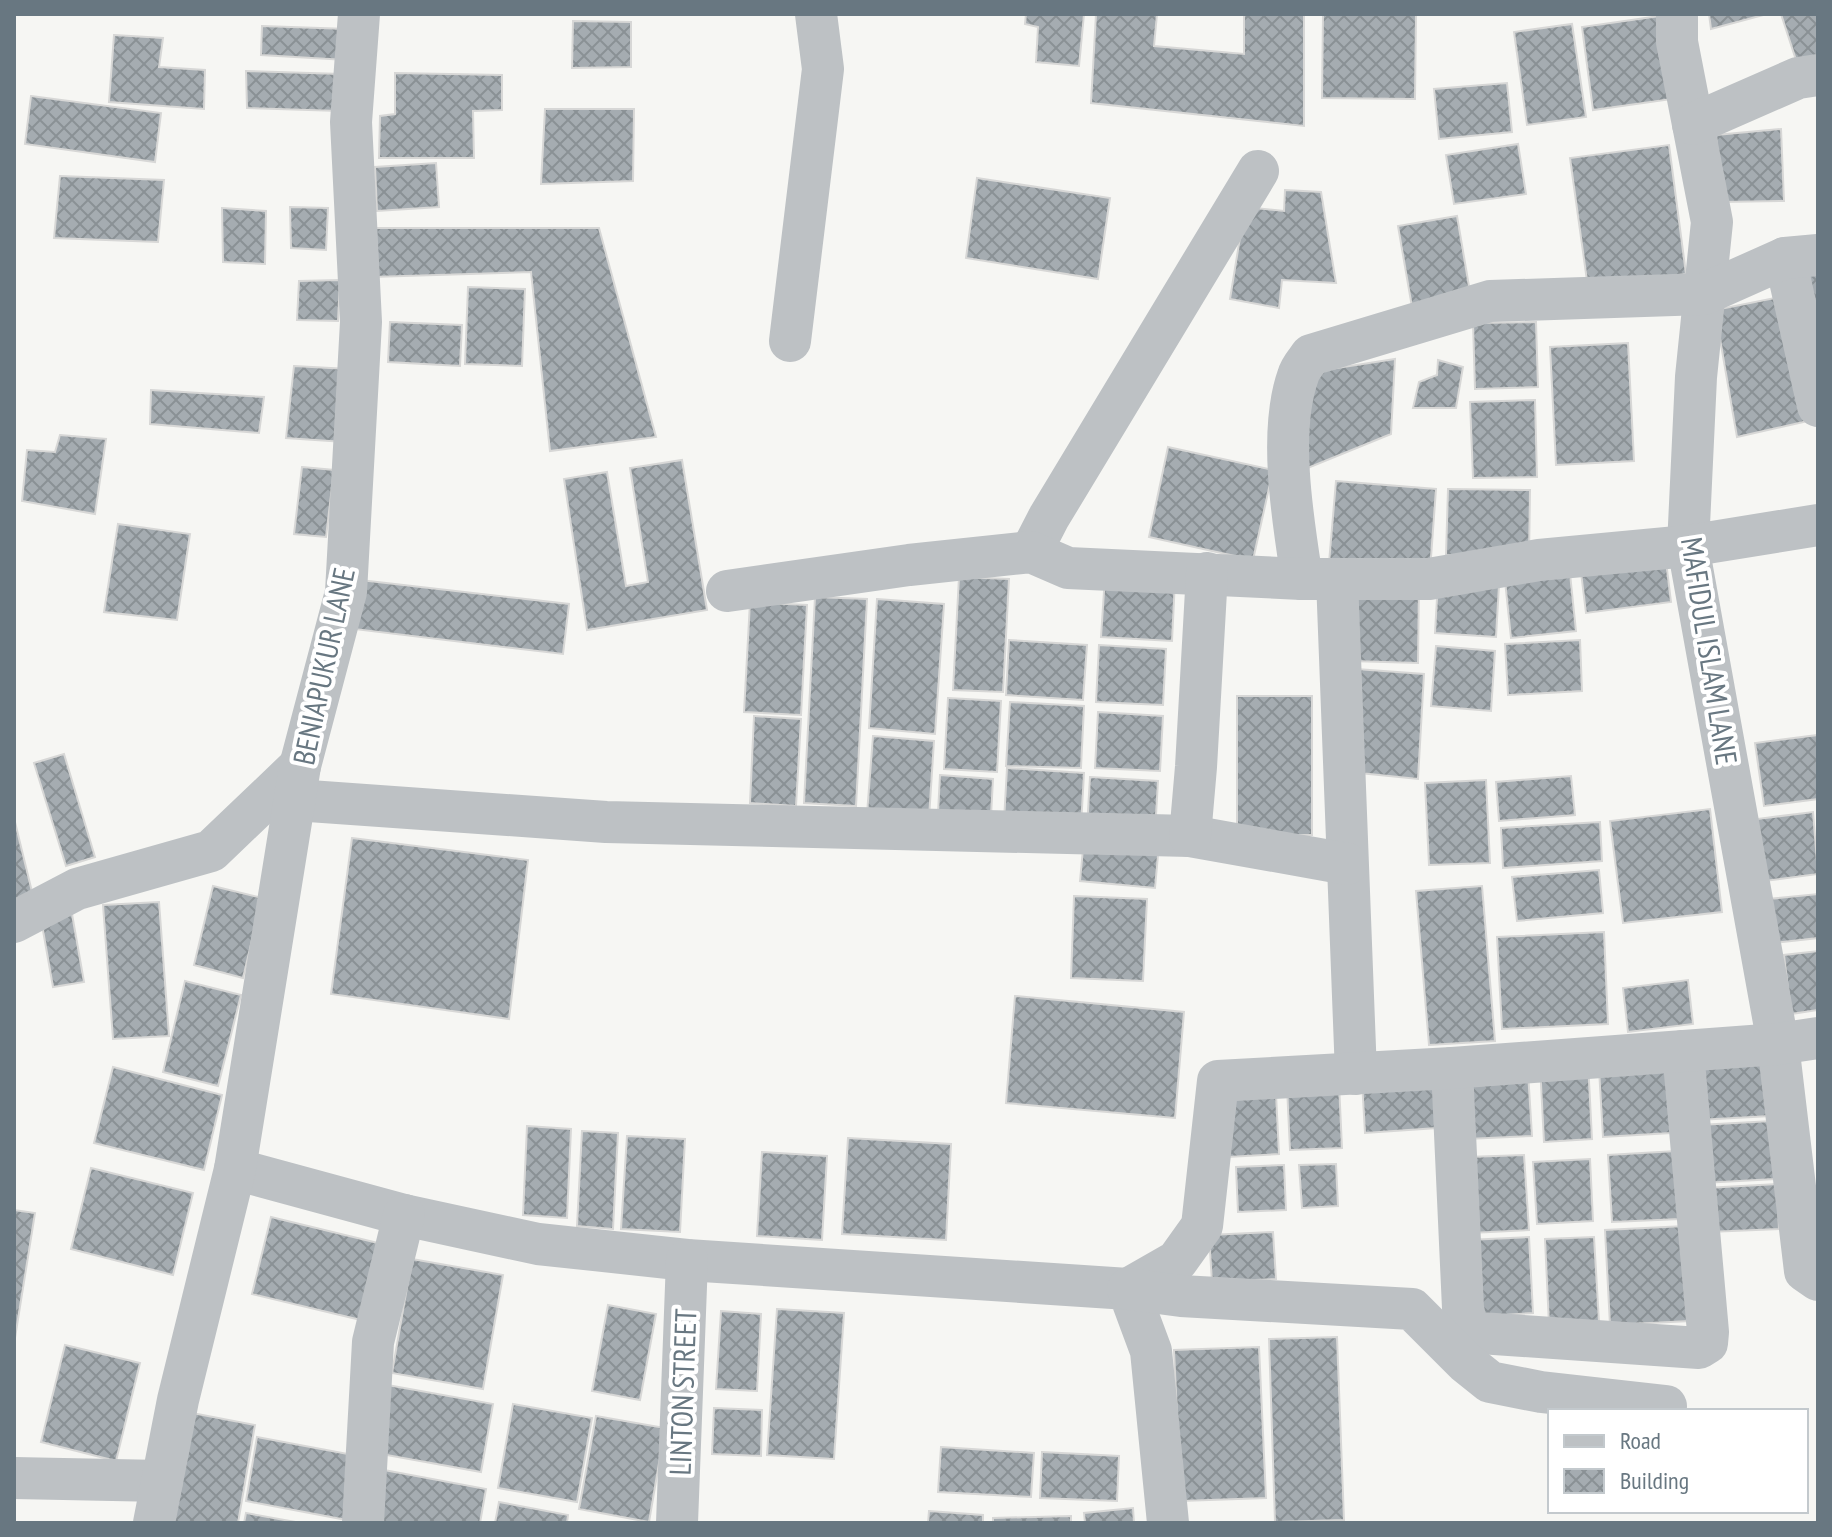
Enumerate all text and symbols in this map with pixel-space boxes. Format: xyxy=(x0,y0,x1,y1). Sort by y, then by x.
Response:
street label: MAFIDUL ISLAM LANE xyxy=(1673,534,1747,768)
street label: BENIAPUKUR LANE xyxy=(283,564,363,768)
street label: LINTON STREET xyxy=(660,1308,704,1476)
legend xyxy=(1548,1409,1808,1513)
text: Road xyxy=(1620,1425,1661,1456)
text: Building xyxy=(1620,1465,1689,1496)

